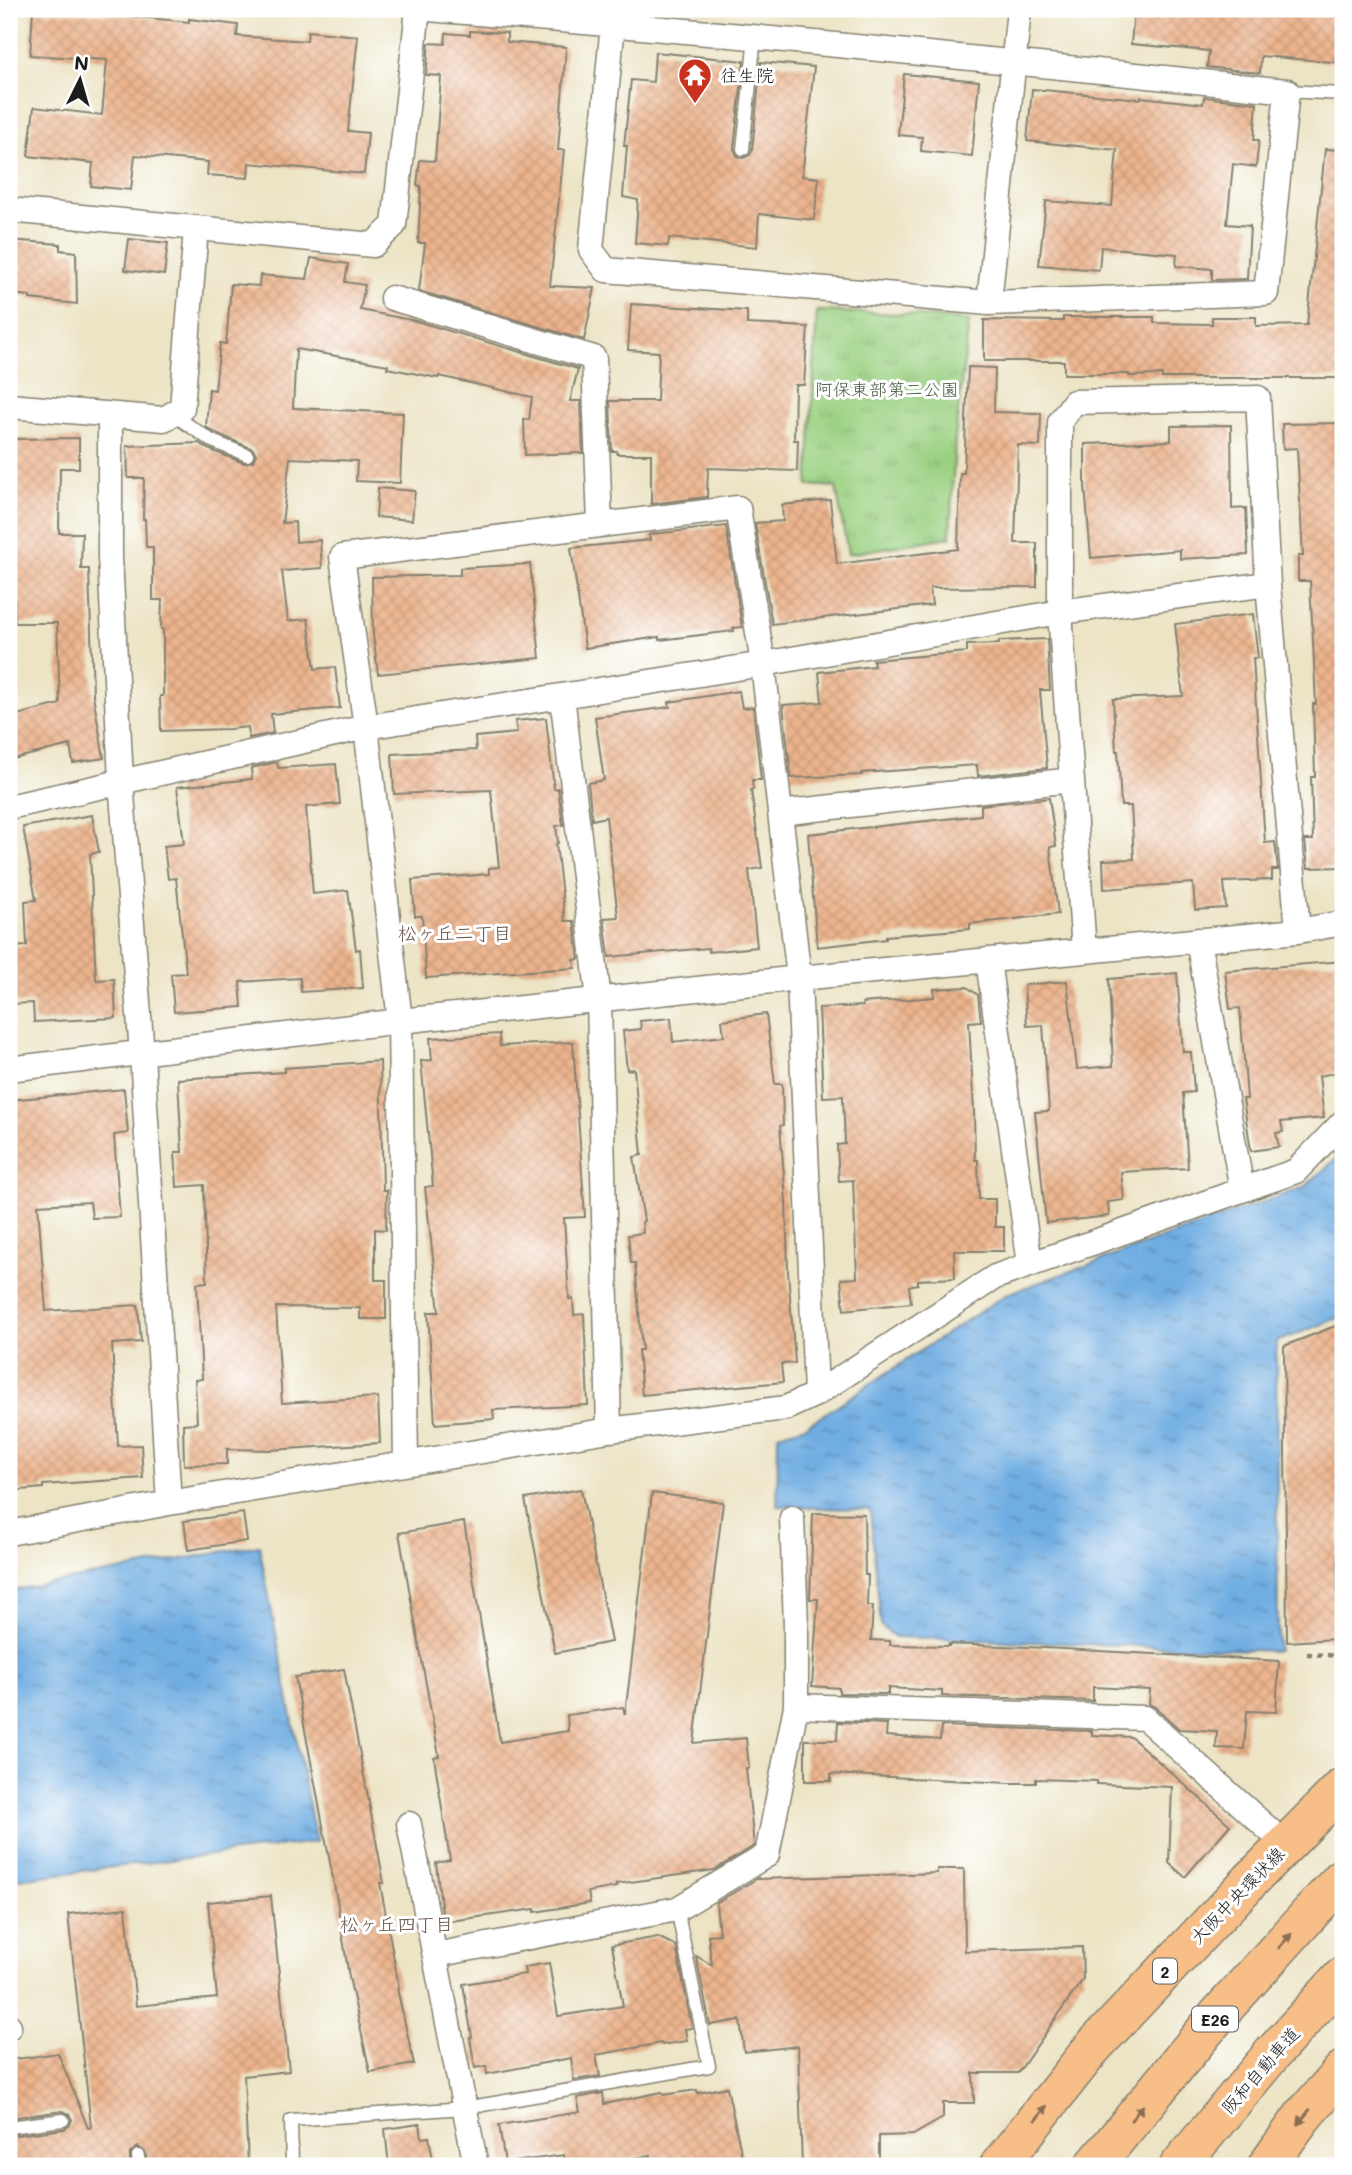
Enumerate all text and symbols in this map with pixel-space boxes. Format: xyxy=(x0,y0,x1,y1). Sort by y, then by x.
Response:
north arrow xyxy=(46,46,116,116)
text: N xyxy=(73,49,90,76)
temple icon: 往生院 xyxy=(676,56,714,105)
place label: 往生院 xyxy=(720,63,774,87)
park label: 阿保東部第二公園 xyxy=(815,377,959,401)
district label: 松ヶ丘二丁目 xyxy=(398,920,512,945)
street label: 大阪中央環状線 xyxy=(1185,1841,1289,1949)
district label: 松ヶ丘四丁目 xyxy=(340,1911,454,1936)
one-way arrow xyxy=(1277,1933,1293,1950)
road number: 2 xyxy=(1153,1958,1177,1983)
road number: E26 xyxy=(1192,2007,1238,2032)
street label: 阪和自動車道 xyxy=(1216,2021,1304,2119)
one-way arrow xyxy=(1033,2104,1048,2122)
one-way arrow xyxy=(1129,2105,1144,2122)
one-way arrow xyxy=(1297,2108,1311,2126)

